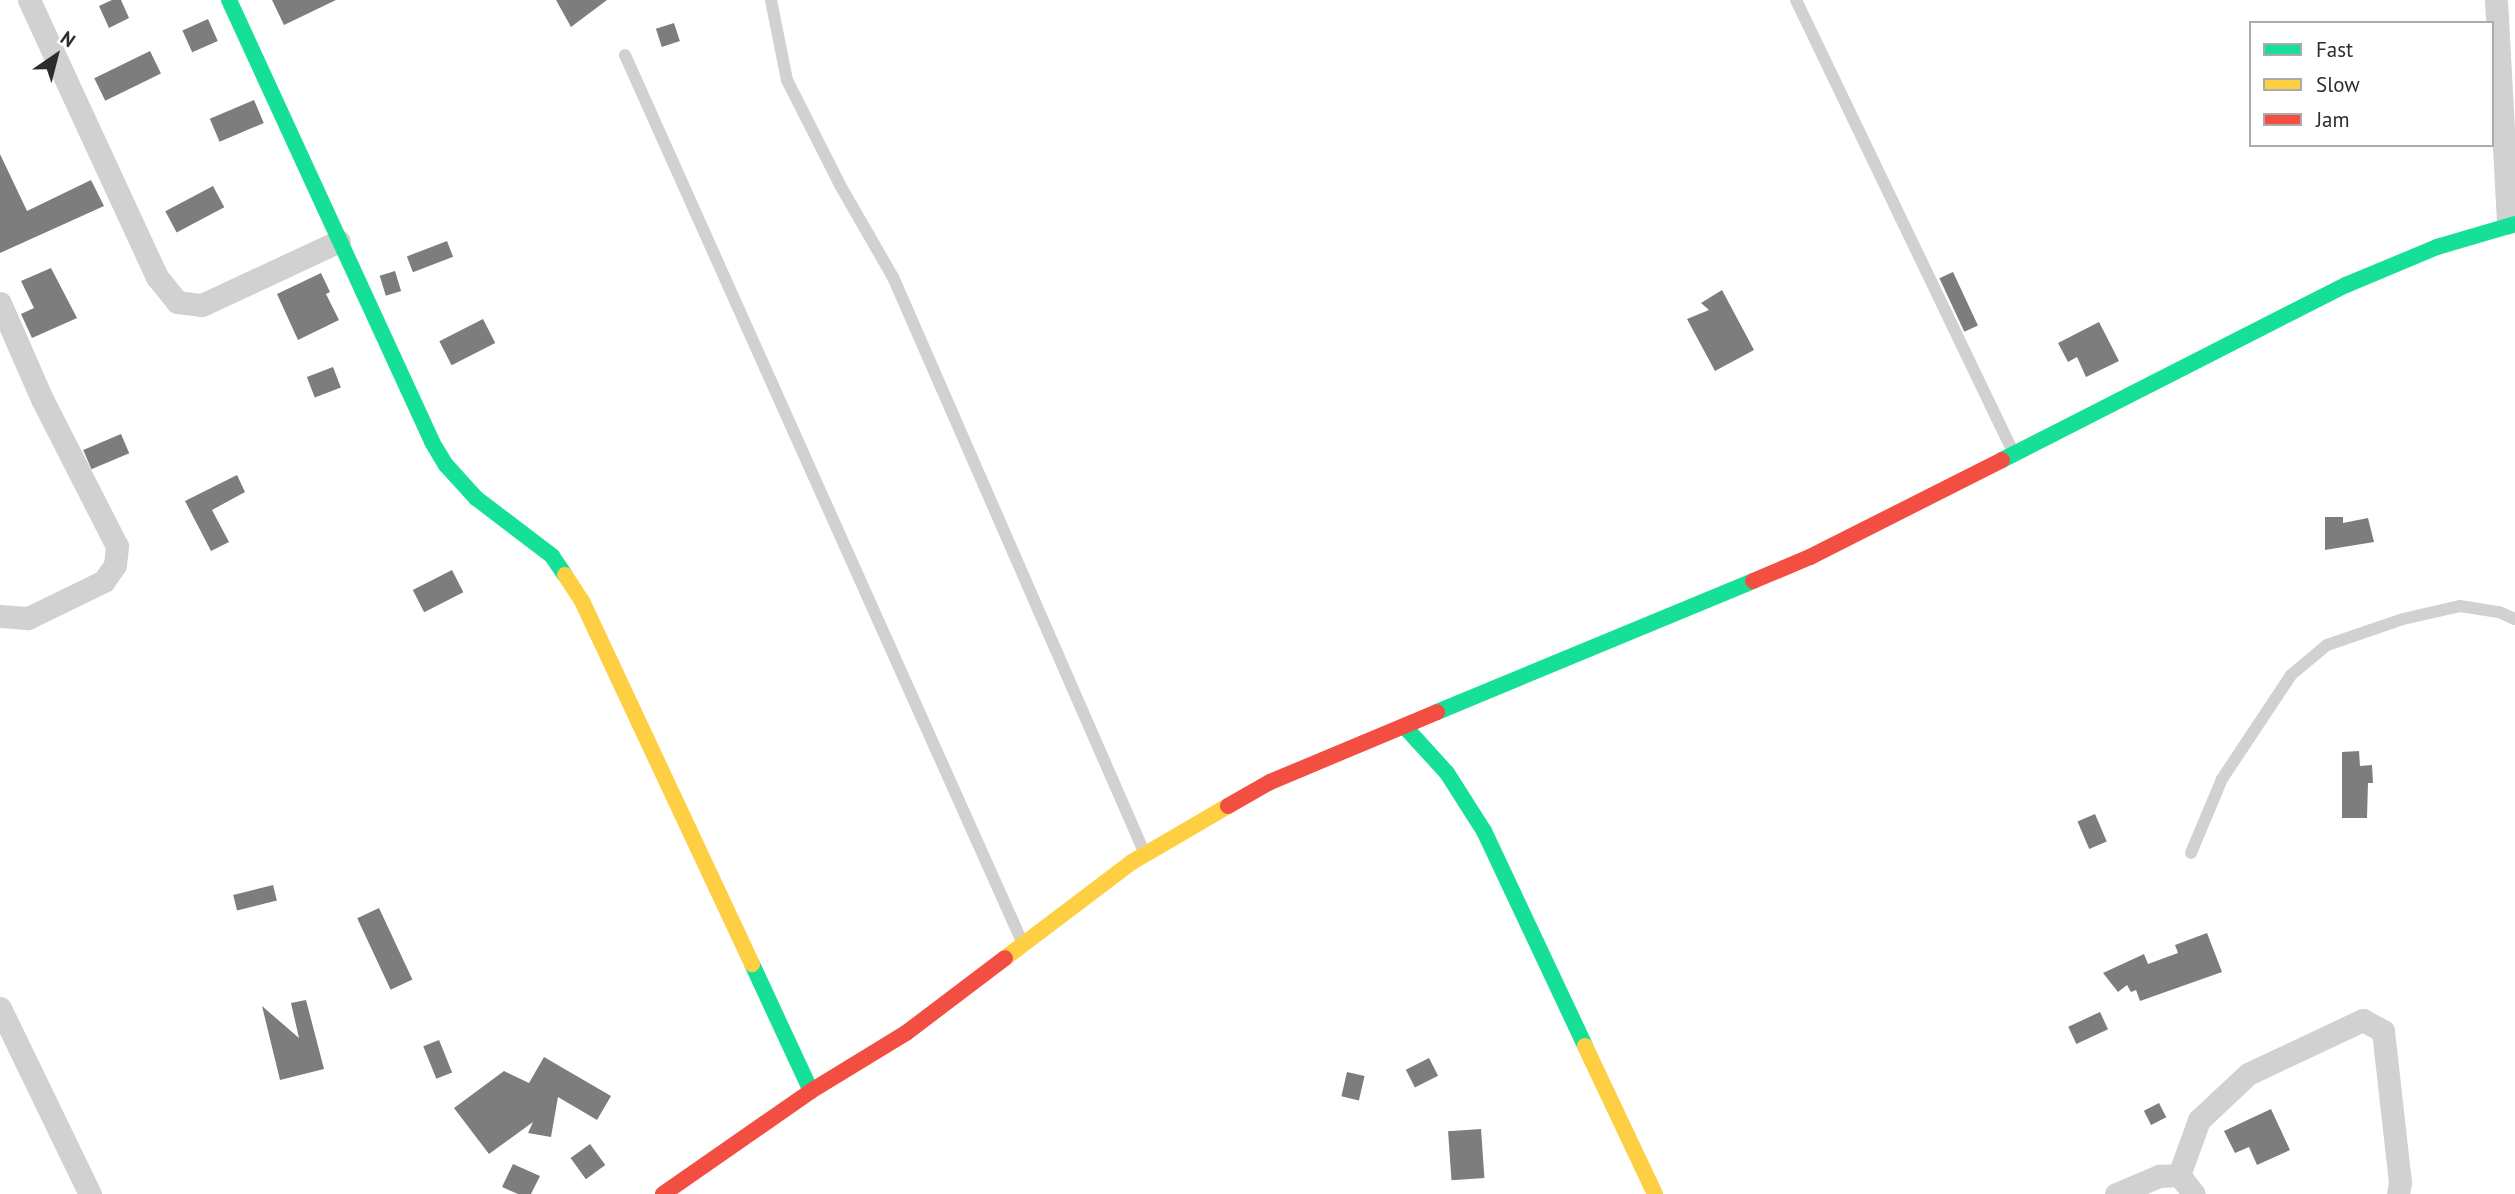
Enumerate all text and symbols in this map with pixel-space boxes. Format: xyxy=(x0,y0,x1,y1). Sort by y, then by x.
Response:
north arrow xyxy=(21,21,91,91)
legend xyxy=(2249,21,2494,147)
text: N xyxy=(56,25,80,52)
text: Fast xyxy=(2316,36,2353,63)
text: Slow xyxy=(2316,71,2360,98)
text: Jam xyxy=(2316,106,2350,133)

